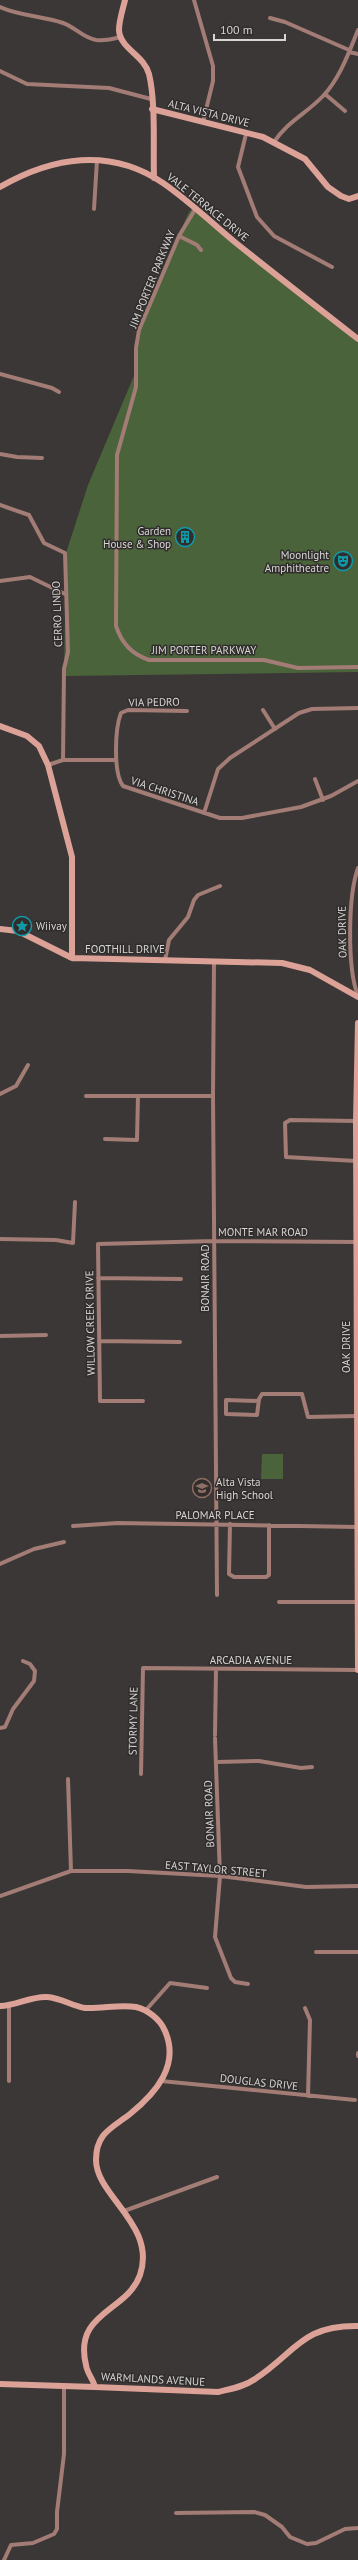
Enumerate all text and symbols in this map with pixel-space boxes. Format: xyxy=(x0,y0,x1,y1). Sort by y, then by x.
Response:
scale bar xyxy=(214,16,285,42)
text: 100 m xyxy=(220,22,253,37)
street label: ALTA VISTA DRIVE xyxy=(167,96,251,130)
street label: VALE TERRACE DRIVE xyxy=(163,169,252,244)
street label: JIM PORTER PARKWAY xyxy=(126,227,178,331)
place label: Garden House & Shop xyxy=(103,524,171,551)
building icon: Garden House & Shop xyxy=(174,526,196,548)
place label: Moonlight Amphitheatre xyxy=(265,548,329,575)
theatre icon: Moonlight Amphitheatre xyxy=(332,550,354,572)
street label: CERRO LINDO xyxy=(49,581,65,647)
street label: JIM PORTER PARKWAY xyxy=(151,643,257,657)
street label: VIA PEDRO xyxy=(127,695,180,709)
street label: VIA CHRISTINA xyxy=(128,773,201,809)
street label: OAK DRIVE xyxy=(335,906,349,958)
place icon: Wiivay xyxy=(11,915,33,937)
place label: Wiivay xyxy=(36,919,68,933)
street label: FOOTHILL DRIVE xyxy=(85,942,165,956)
street label: MONTE MAR ROAD xyxy=(218,1225,308,1239)
street label: BONAIR ROAD xyxy=(198,1244,212,1312)
street label: WILLOW CREEK DRIVE xyxy=(82,1270,98,1376)
street label: OAK DRIVE xyxy=(339,1321,353,1373)
place label: Alta Vista High School xyxy=(216,1475,274,1502)
school or university icon: Alta Vista High School xyxy=(191,1477,213,1499)
street label: PALOMAR PLACE xyxy=(175,1508,255,1522)
street label: ARCADIA AVENUE xyxy=(210,1653,292,1667)
street label: STORMY LANE xyxy=(125,1687,141,1755)
street label: BONAIR ROAD xyxy=(201,1780,217,1848)
street label: EAST TAYLOR STREET xyxy=(165,1858,267,1880)
street label: DOUGLAS DRIVE xyxy=(219,2071,299,2093)
street label: WARMLANDS AVENUE xyxy=(101,2369,206,2389)

